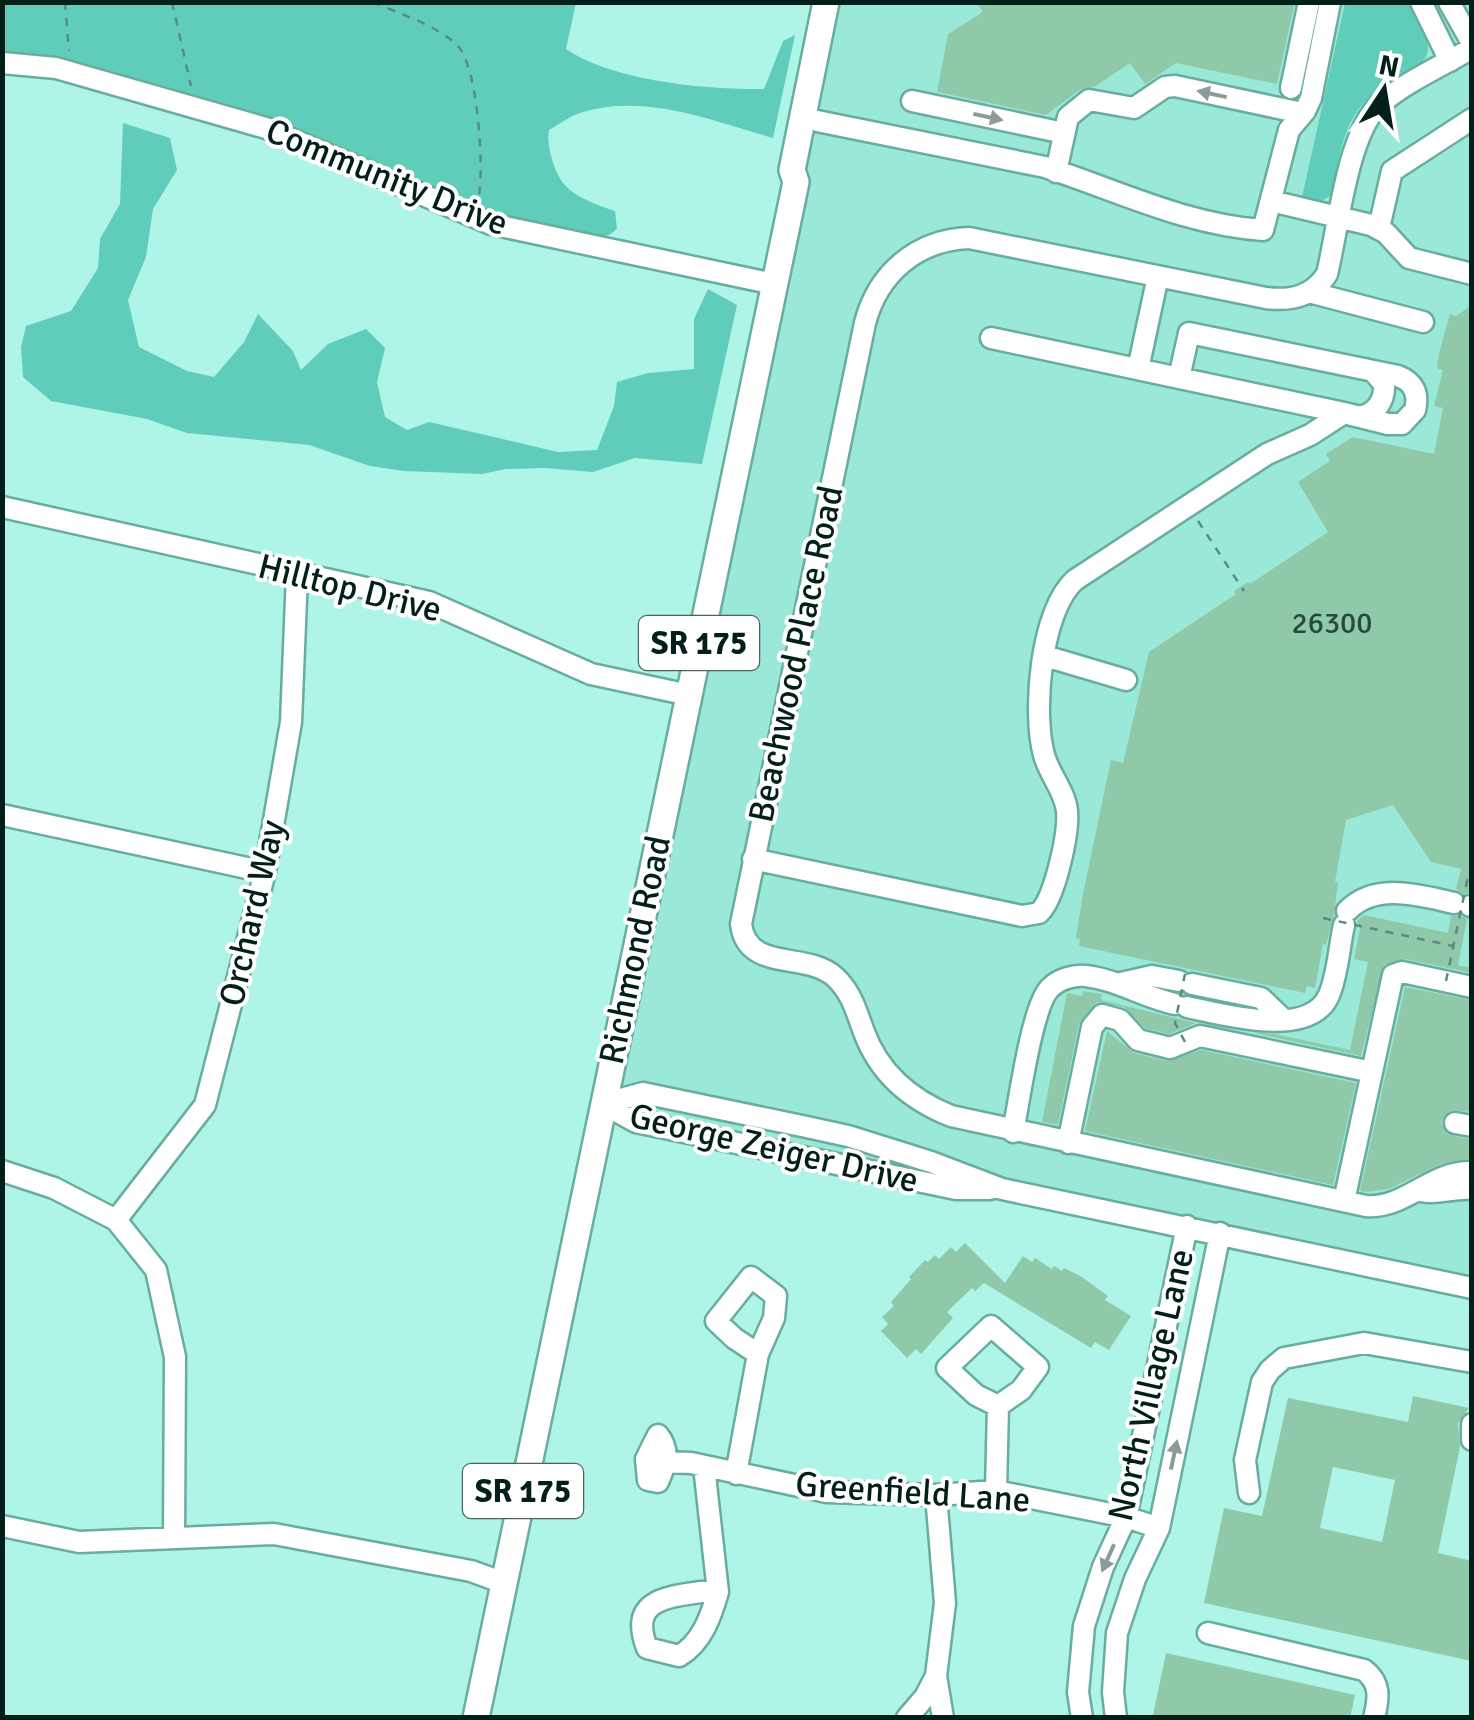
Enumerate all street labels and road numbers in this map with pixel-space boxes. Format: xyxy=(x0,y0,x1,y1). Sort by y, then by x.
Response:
street label: Community Drive xyxy=(260,109,514,245)
street label: Beachwood Place Road xyxy=(739,482,853,826)
street label: Hilltop Drive xyxy=(254,544,446,632)
road number: SR 175 xyxy=(639,616,759,670)
street label: Orchard Way xyxy=(210,816,294,1010)
street label: Richmond Road xyxy=(590,832,680,1068)
street label: George Zeiger Drive xyxy=(625,1094,923,1202)
street label: North Village Lane xyxy=(1099,1245,1203,1525)
street label: Greenfield Lane xyxy=(794,1462,1032,1522)
road number: SR 175 xyxy=(463,1464,583,1518)

